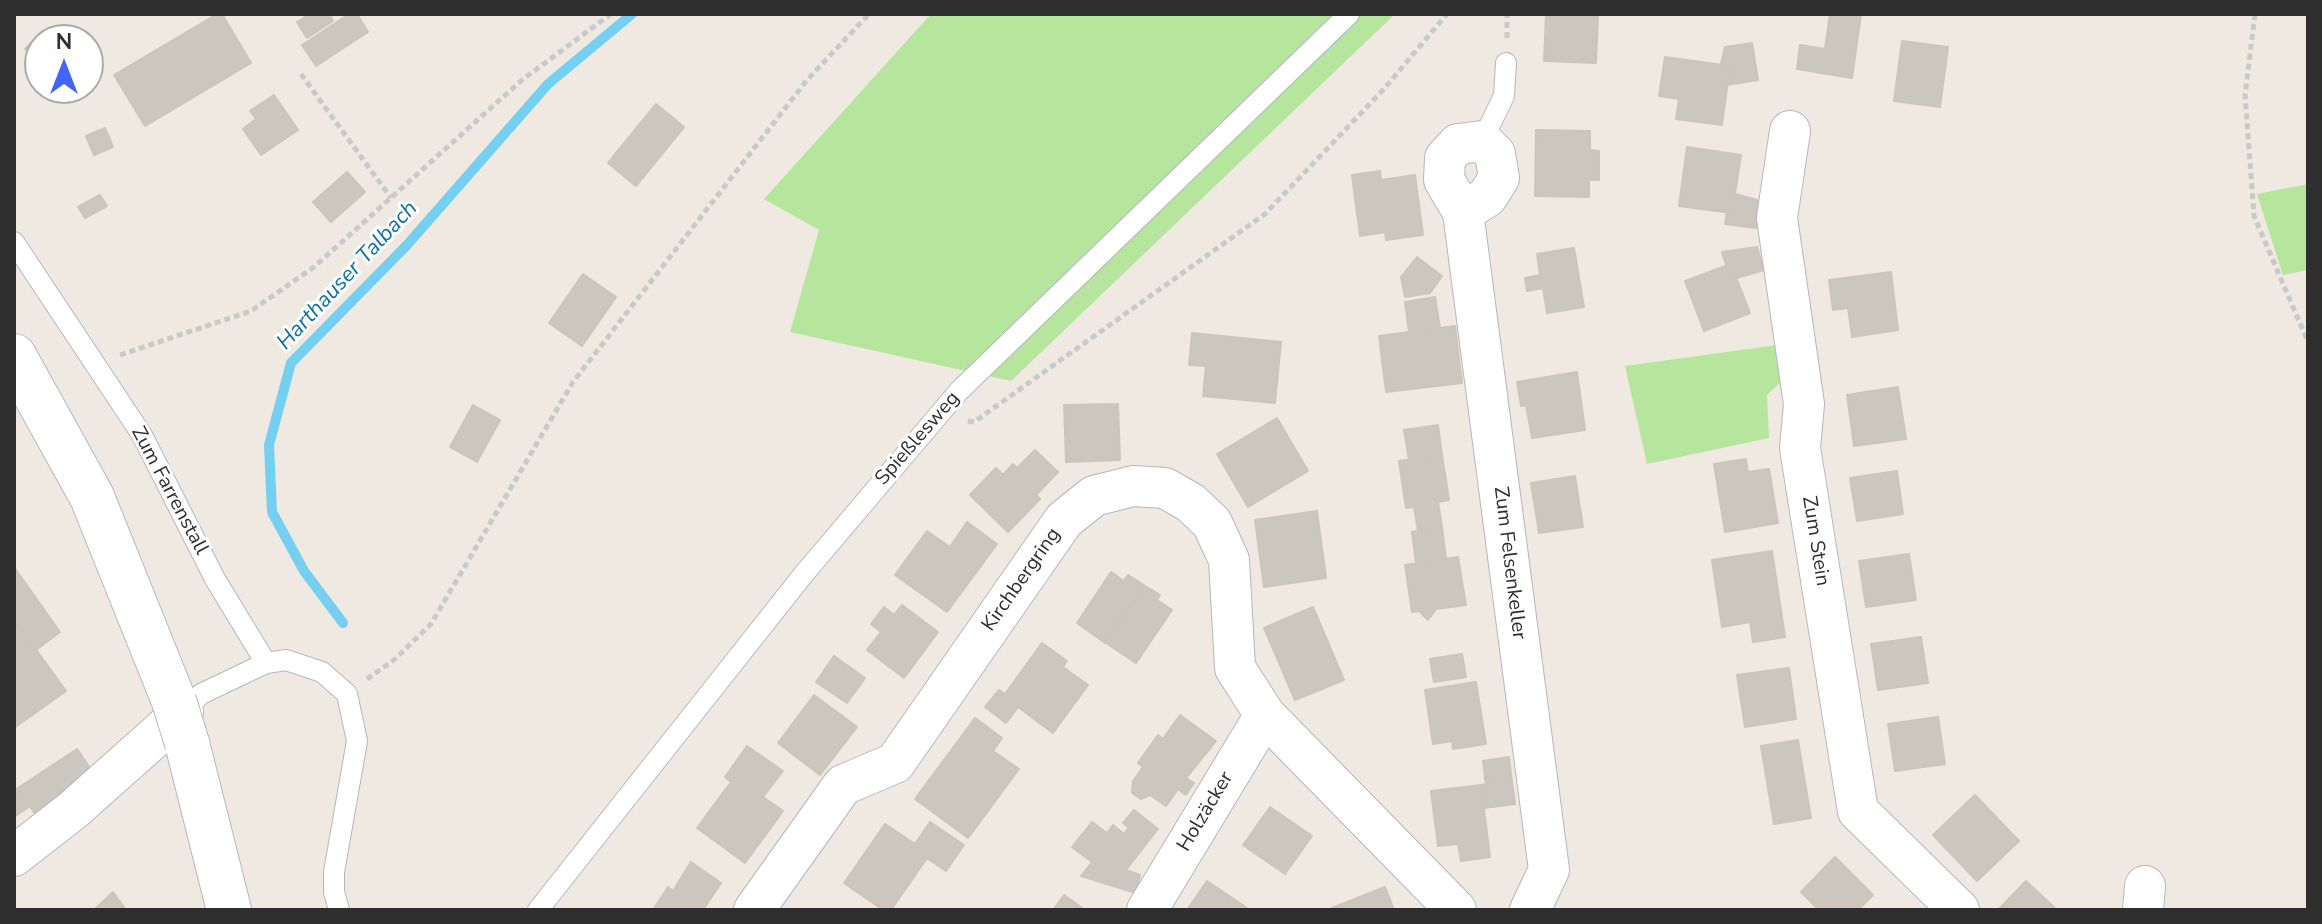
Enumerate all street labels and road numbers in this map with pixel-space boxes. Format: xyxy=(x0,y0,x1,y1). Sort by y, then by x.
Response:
street label: Spießlesweg xyxy=(871,387,965,491)
street label: Zum Farrenstall xyxy=(125,423,213,559)
street label: Zum Felsenkeller xyxy=(1488,485,1530,641)
street label: Zum Stein xyxy=(1796,494,1834,588)
street label: Kirchbergring xyxy=(978,524,1066,636)
street label: Holzäcker xyxy=(1173,768,1239,856)

